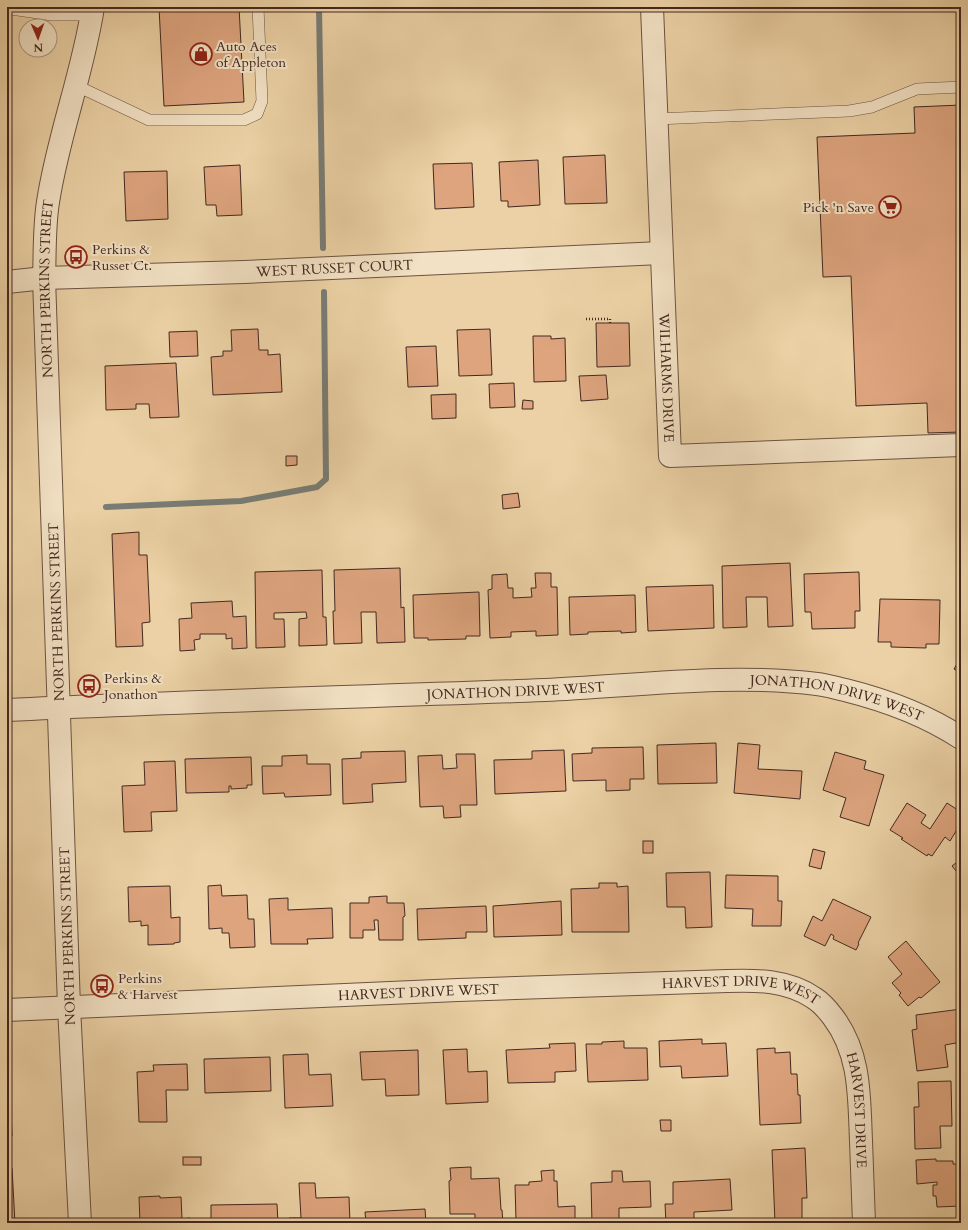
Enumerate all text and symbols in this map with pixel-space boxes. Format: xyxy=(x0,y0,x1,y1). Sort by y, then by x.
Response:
north arrow xyxy=(18,18,58,58)
place label: Auto Aces of Appleton xyxy=(216,37,286,72)
text: N xyxy=(33,40,43,55)
shop icon: Auto Aces of Appleton xyxy=(188,41,214,67)
supermarket icon: Pick 'n Save xyxy=(877,194,903,220)
street label: NORTH PERKINS STREET xyxy=(35,198,58,378)
place label: Pick 'n Save xyxy=(803,198,874,217)
place label: Perkins & Russet Ct. xyxy=(92,240,152,275)
bus stop icon: Perkins & Russet Ct. xyxy=(63,244,89,270)
street label: WEST RUSSET COURT xyxy=(255,255,414,281)
street label: WILHARMS DRIVE xyxy=(654,312,678,443)
street label: NORTH PERKINS STREET xyxy=(44,522,69,702)
place label: Perkins & Jonathon xyxy=(102,669,163,704)
street label: JONATHON DRIVE WEST xyxy=(748,671,927,726)
bus stop icon: Perkins & Jonathon xyxy=(76,673,102,699)
street label: JONATHON DRIVE WEST xyxy=(424,677,605,704)
street label: NORTH PERKINS STREET xyxy=(55,846,80,1026)
place label: Perkins & Harvest xyxy=(118,969,178,1004)
street label: HARVEST DRIVE WEST xyxy=(661,972,824,1010)
bus stop icon: Perkins & Harvest xyxy=(89,973,115,999)
street label: HARVEST DRIVE WEST xyxy=(338,980,500,1005)
street label: HARVEST DRIVE xyxy=(842,1050,871,1169)

